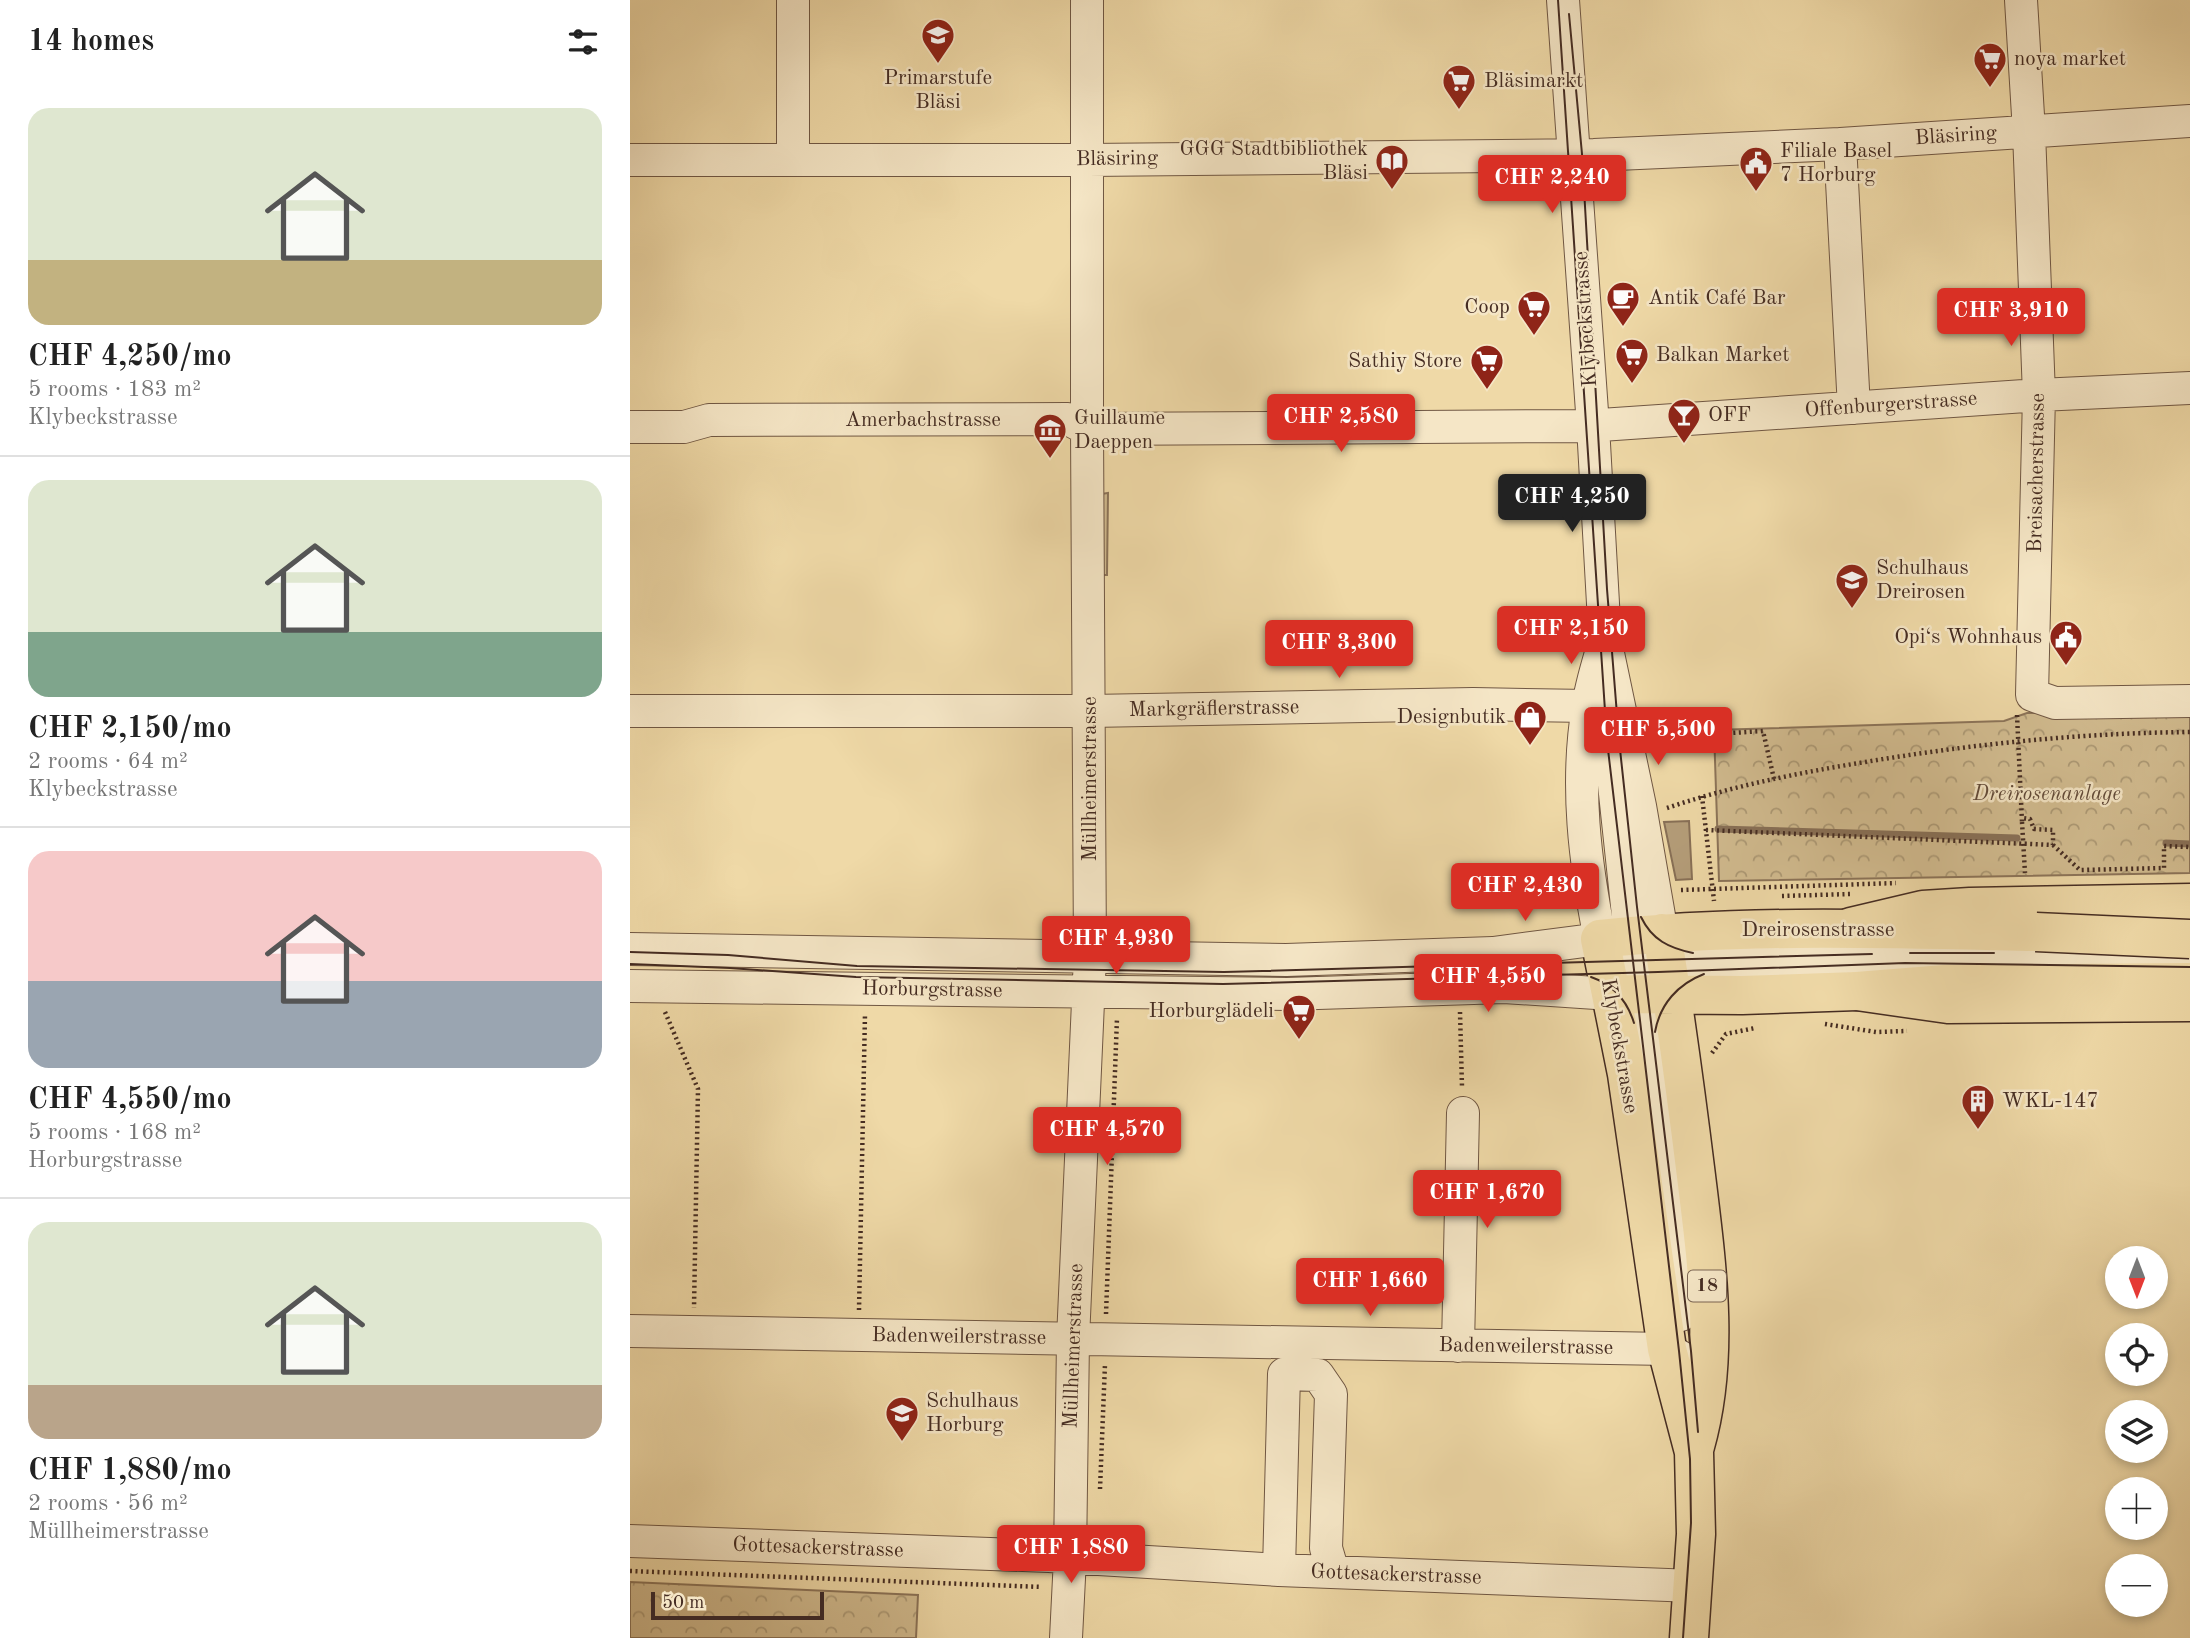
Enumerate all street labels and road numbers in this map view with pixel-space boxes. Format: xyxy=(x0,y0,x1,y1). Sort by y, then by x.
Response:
street label: Bläsiring xyxy=(1914,123,1998,149)
street label: Bläsiring xyxy=(1076,148,1159,170)
street label: Klybeckstrasse xyxy=(1571,250,1601,388)
street label: Offenburgerstrasse xyxy=(1804,388,1978,422)
street label: Breisacherstrasse xyxy=(2025,393,2049,553)
street label: Amerbachstrasse xyxy=(845,410,1001,431)
street label: Müllheimerstrasse xyxy=(1080,696,1101,862)
street label: Markgräflerstrasse xyxy=(1129,697,1299,721)
street label: Dreirosenstrasse xyxy=(1742,920,1894,941)
street label: Klybeckstrasse xyxy=(1597,977,1641,1115)
street label: Horburgstrasse xyxy=(861,978,1003,1002)
street label: Müllheimerstrasse xyxy=(1061,1263,1087,1429)
road number: 18 xyxy=(1688,1270,1726,1302)
street label: Badenweilerstrasse xyxy=(871,1325,1047,1349)
street label: Badenweilerstrasse xyxy=(1438,1335,1614,1359)
street label: Gottesackerstrasse xyxy=(732,1535,904,1561)
street label: Gottesackerstrasse xyxy=(1310,1562,1482,1588)

